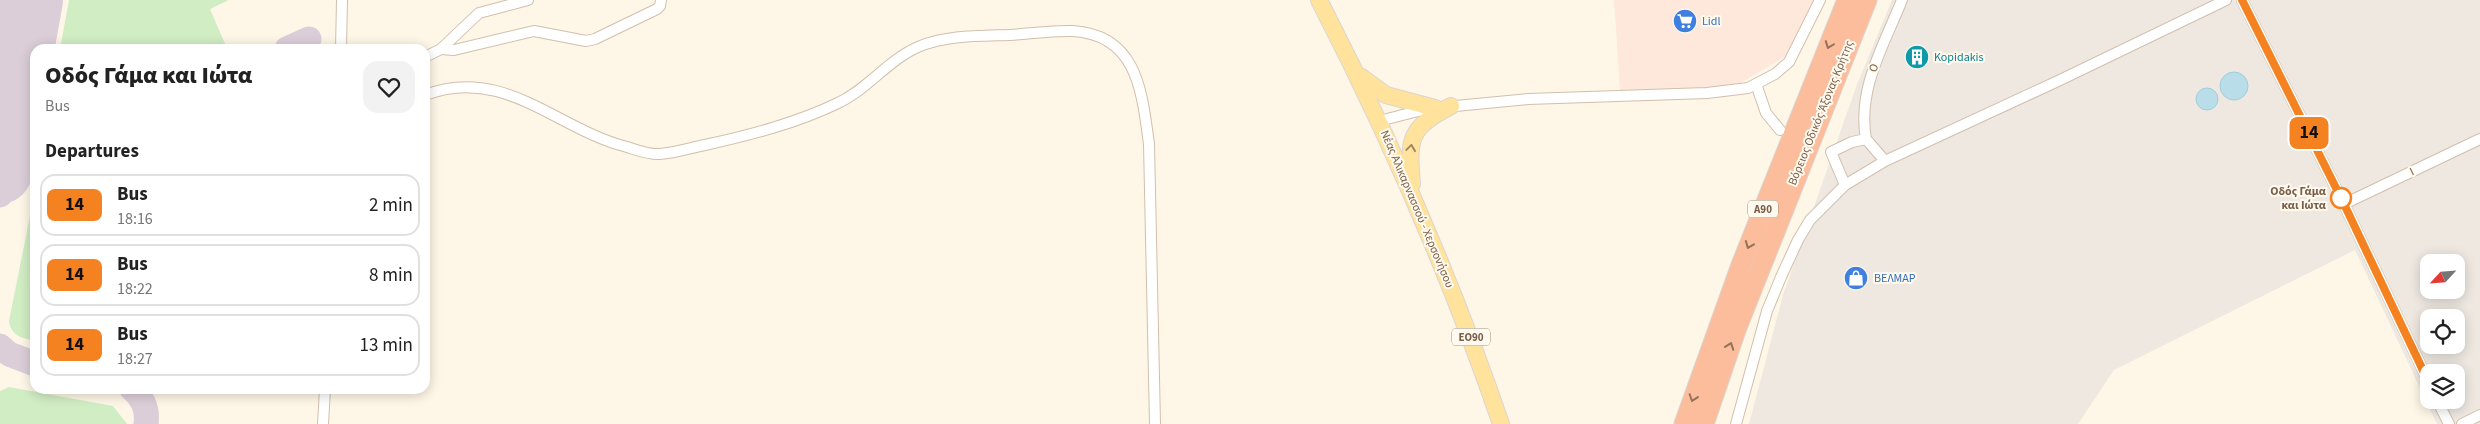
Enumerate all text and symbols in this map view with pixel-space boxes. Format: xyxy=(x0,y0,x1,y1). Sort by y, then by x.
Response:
supermarket icon: Lidl xyxy=(1672,8,1698,34)
place label: Lidl xyxy=(1702,13,1721,30)
street label: Βόρειος Οδικός Άξονας Κρήτης xyxy=(1784,38,1858,188)
one-way arrow xyxy=(1825,41,1835,49)
building icon: Kopidakis xyxy=(1904,44,1930,70)
place label: Kopidakis xyxy=(1934,49,1984,66)
text: Οδός Γάμα και Ιώτα xyxy=(45,58,252,93)
button: heart xyxy=(363,61,415,113)
street label: Ο xyxy=(1865,61,1883,75)
text: Bus xyxy=(45,95,70,117)
line badge: 14 xyxy=(2286,117,2332,149)
text: 14 xyxy=(2299,120,2319,145)
street label: Νέας Αλικαρνασσού - Χερσονήσου xyxy=(1376,127,1458,291)
text: Departures xyxy=(45,138,139,165)
one-way arrow xyxy=(1405,143,1416,151)
street label: Ι xyxy=(2407,164,2417,180)
text: Bus xyxy=(117,181,148,208)
place label: Οδός Γάμα και Ιώτα xyxy=(2270,183,2327,214)
marker: Οδός Γάμα και Ιώτα xyxy=(2330,187,2352,209)
text: 14 xyxy=(65,192,84,217)
text: 2 min xyxy=(369,192,413,219)
road number: Α90 xyxy=(1748,200,1778,218)
text: 18:16 xyxy=(117,208,153,230)
one-way arrow xyxy=(1744,240,1755,249)
text: Bus xyxy=(117,251,148,278)
north arrow xyxy=(2420,254,2465,299)
map controls xyxy=(2420,254,2465,409)
text: 14 xyxy=(65,262,84,287)
text: 8 min xyxy=(369,262,413,289)
shop icon: ΒΕΛΜΑΡ xyxy=(1843,265,1869,291)
place label: ΒΕΛΜΑΡ xyxy=(1874,270,1916,287)
text: 18:22 xyxy=(117,278,153,300)
button: locate xyxy=(2420,309,2465,354)
text: Bus xyxy=(117,321,148,348)
road number: ΕΟ90 xyxy=(1452,328,1490,346)
text: 14 xyxy=(65,332,84,357)
text: 13 min xyxy=(359,332,413,359)
one-way arrow xyxy=(1724,342,1734,350)
text: 18:27 xyxy=(117,348,153,370)
button: layers xyxy=(2420,364,2465,409)
one-way arrow xyxy=(1689,393,1699,401)

